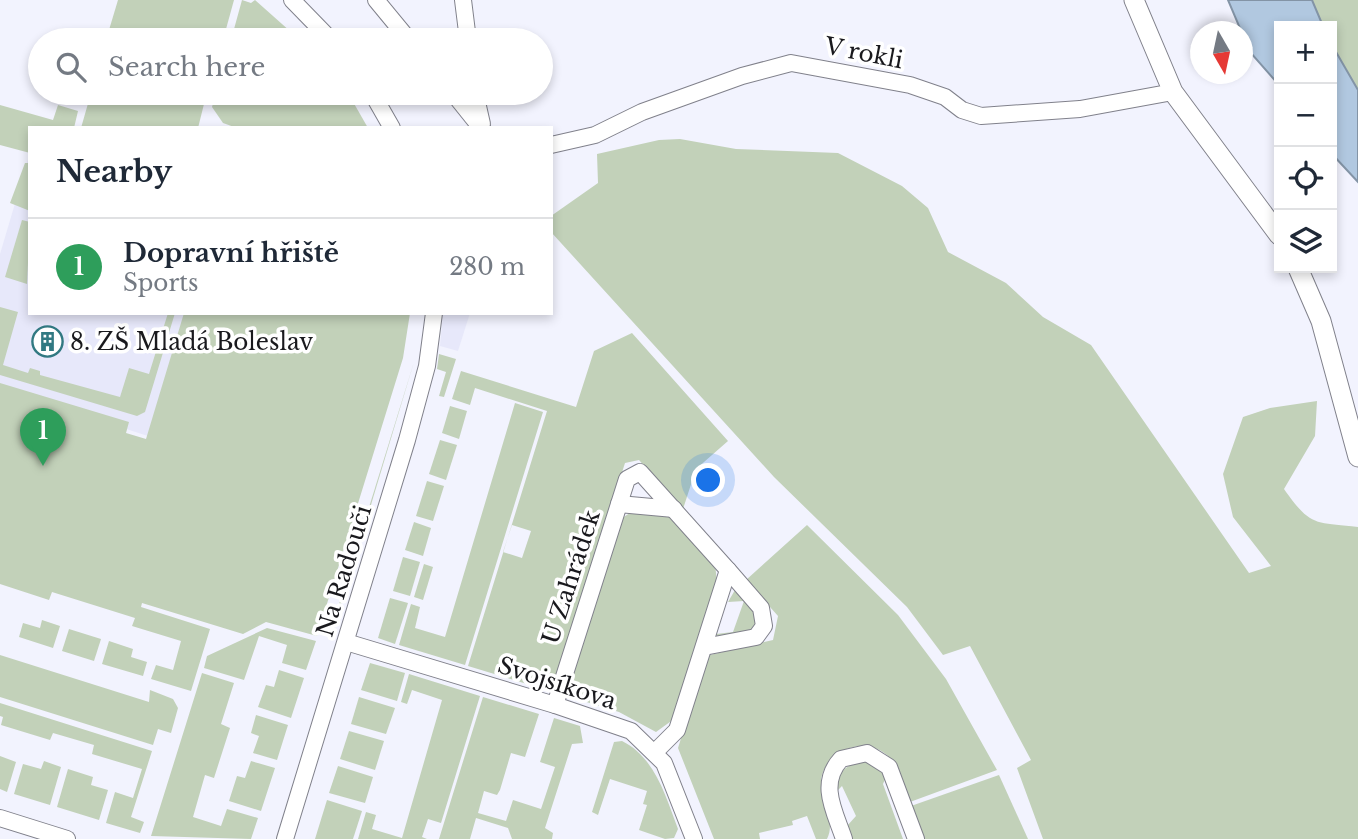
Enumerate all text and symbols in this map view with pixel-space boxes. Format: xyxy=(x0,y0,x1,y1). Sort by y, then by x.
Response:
north arrow xyxy=(1190,21,1253,84)
map controls xyxy=(1274,21,1337,273)
button: + xyxy=(1274,21,1337,84)
search box xyxy=(28,28,553,105)
street label: V rokli xyxy=(822,32,906,74)
icon: search xyxy=(52,48,90,86)
text: Search here xyxy=(108,51,265,83)
button: − xyxy=(1274,84,1337,147)
button: locate xyxy=(1274,147,1337,210)
text: Nearby xyxy=(56,153,172,190)
button: layers xyxy=(1274,210,1337,273)
text: Dopravní hřiště xyxy=(123,237,339,269)
text: 1 xyxy=(74,253,84,281)
text: 280 m xyxy=(449,253,525,281)
text: Sports xyxy=(123,269,199,297)
building icon: 8. ZŠ Mladá Boleslav xyxy=(30,325,64,359)
place label: 8. ZŠ Mladá Boleslav xyxy=(70,326,313,356)
pin: 1 xyxy=(20,408,66,466)
your location xyxy=(691,463,725,497)
street label: Na Radouči xyxy=(311,502,377,640)
street label: U Zahrádek xyxy=(536,506,606,648)
street label: Svojsíkova xyxy=(494,651,620,715)

